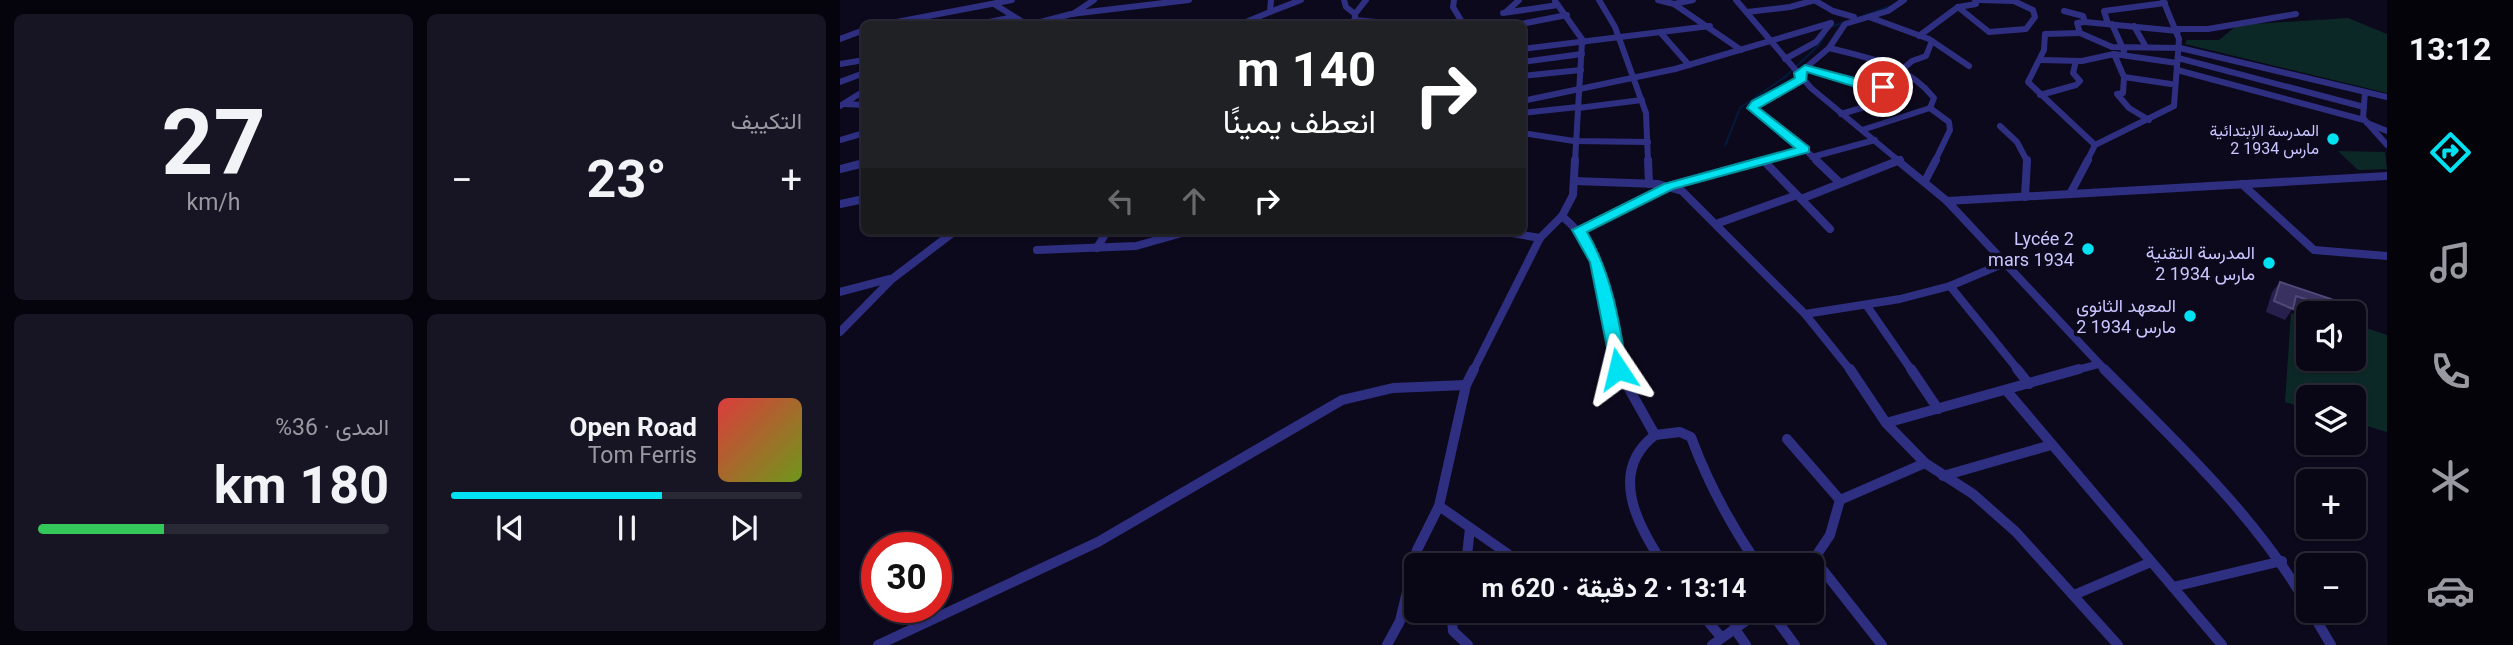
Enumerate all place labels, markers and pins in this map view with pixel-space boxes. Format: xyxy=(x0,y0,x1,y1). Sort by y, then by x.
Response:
pin xyxy=(1853,57,1913,117)
place label: المدرسة الإبتدائية 2 مارس 1934 xyxy=(2209,121,2319,159)
marker: المدرسة الإبتدائية 2 مارس 1934 xyxy=(2325,131,2341,147)
place label: Lycée 2 mars 1934 xyxy=(1988,228,2074,270)
marker: Lycée 2 mars 1934 xyxy=(2080,241,2096,257)
place label: المدرسة التقنية 2 مارس 1934 xyxy=(2146,242,2255,285)
marker: المدرسة التقنية 2 مارس 1934 xyxy=(2261,255,2277,271)
place label: المعهد الثانوي 2 مارس 1934 xyxy=(2076,295,2176,338)
marker: المعهد الثانوي 2 مارس 1934 xyxy=(2182,308,2198,324)

